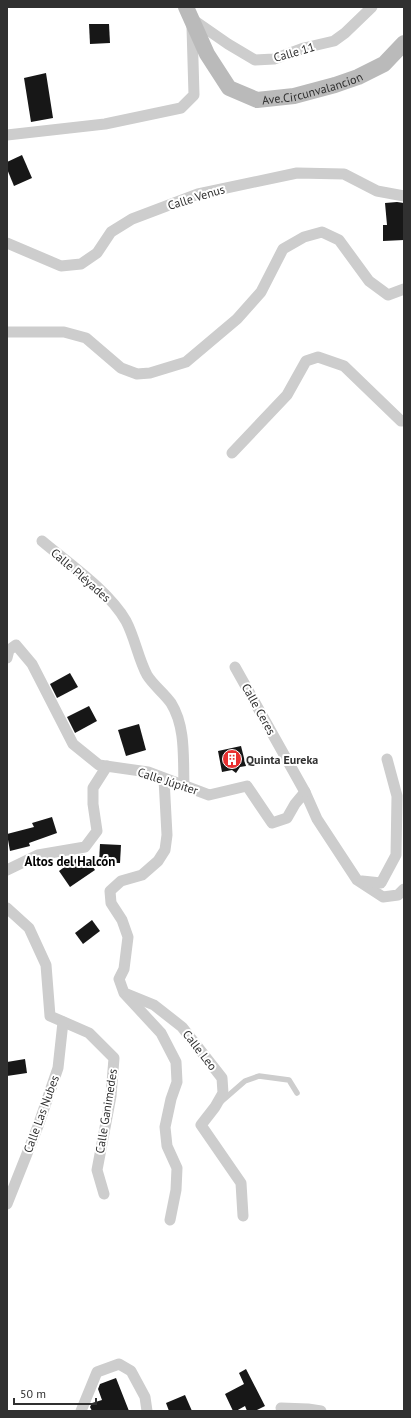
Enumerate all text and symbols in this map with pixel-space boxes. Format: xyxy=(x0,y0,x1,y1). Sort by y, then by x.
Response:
street label: Calle 11 xyxy=(272,39,316,65)
street label: Ave.Circunvalancion xyxy=(261,68,365,107)
street label: Calle Venus xyxy=(166,181,226,213)
street label: Calle Pléyades xyxy=(48,545,114,605)
street label: Calle Ceres xyxy=(239,681,279,737)
building icon: Quinta Eureka xyxy=(221,748,243,770)
place label: Quinta Eureka xyxy=(246,752,318,767)
street label: Calle Júpiter xyxy=(136,764,200,798)
district label: Altos del Halcón xyxy=(25,853,115,870)
street label: Calle Leo xyxy=(180,1027,220,1073)
street label: Calle Ganimedes xyxy=(92,1068,120,1154)
street label: Calle Las Nubes xyxy=(20,1073,62,1155)
scale bar xyxy=(14,1380,96,1406)
text: 50 m xyxy=(20,1386,46,1401)

